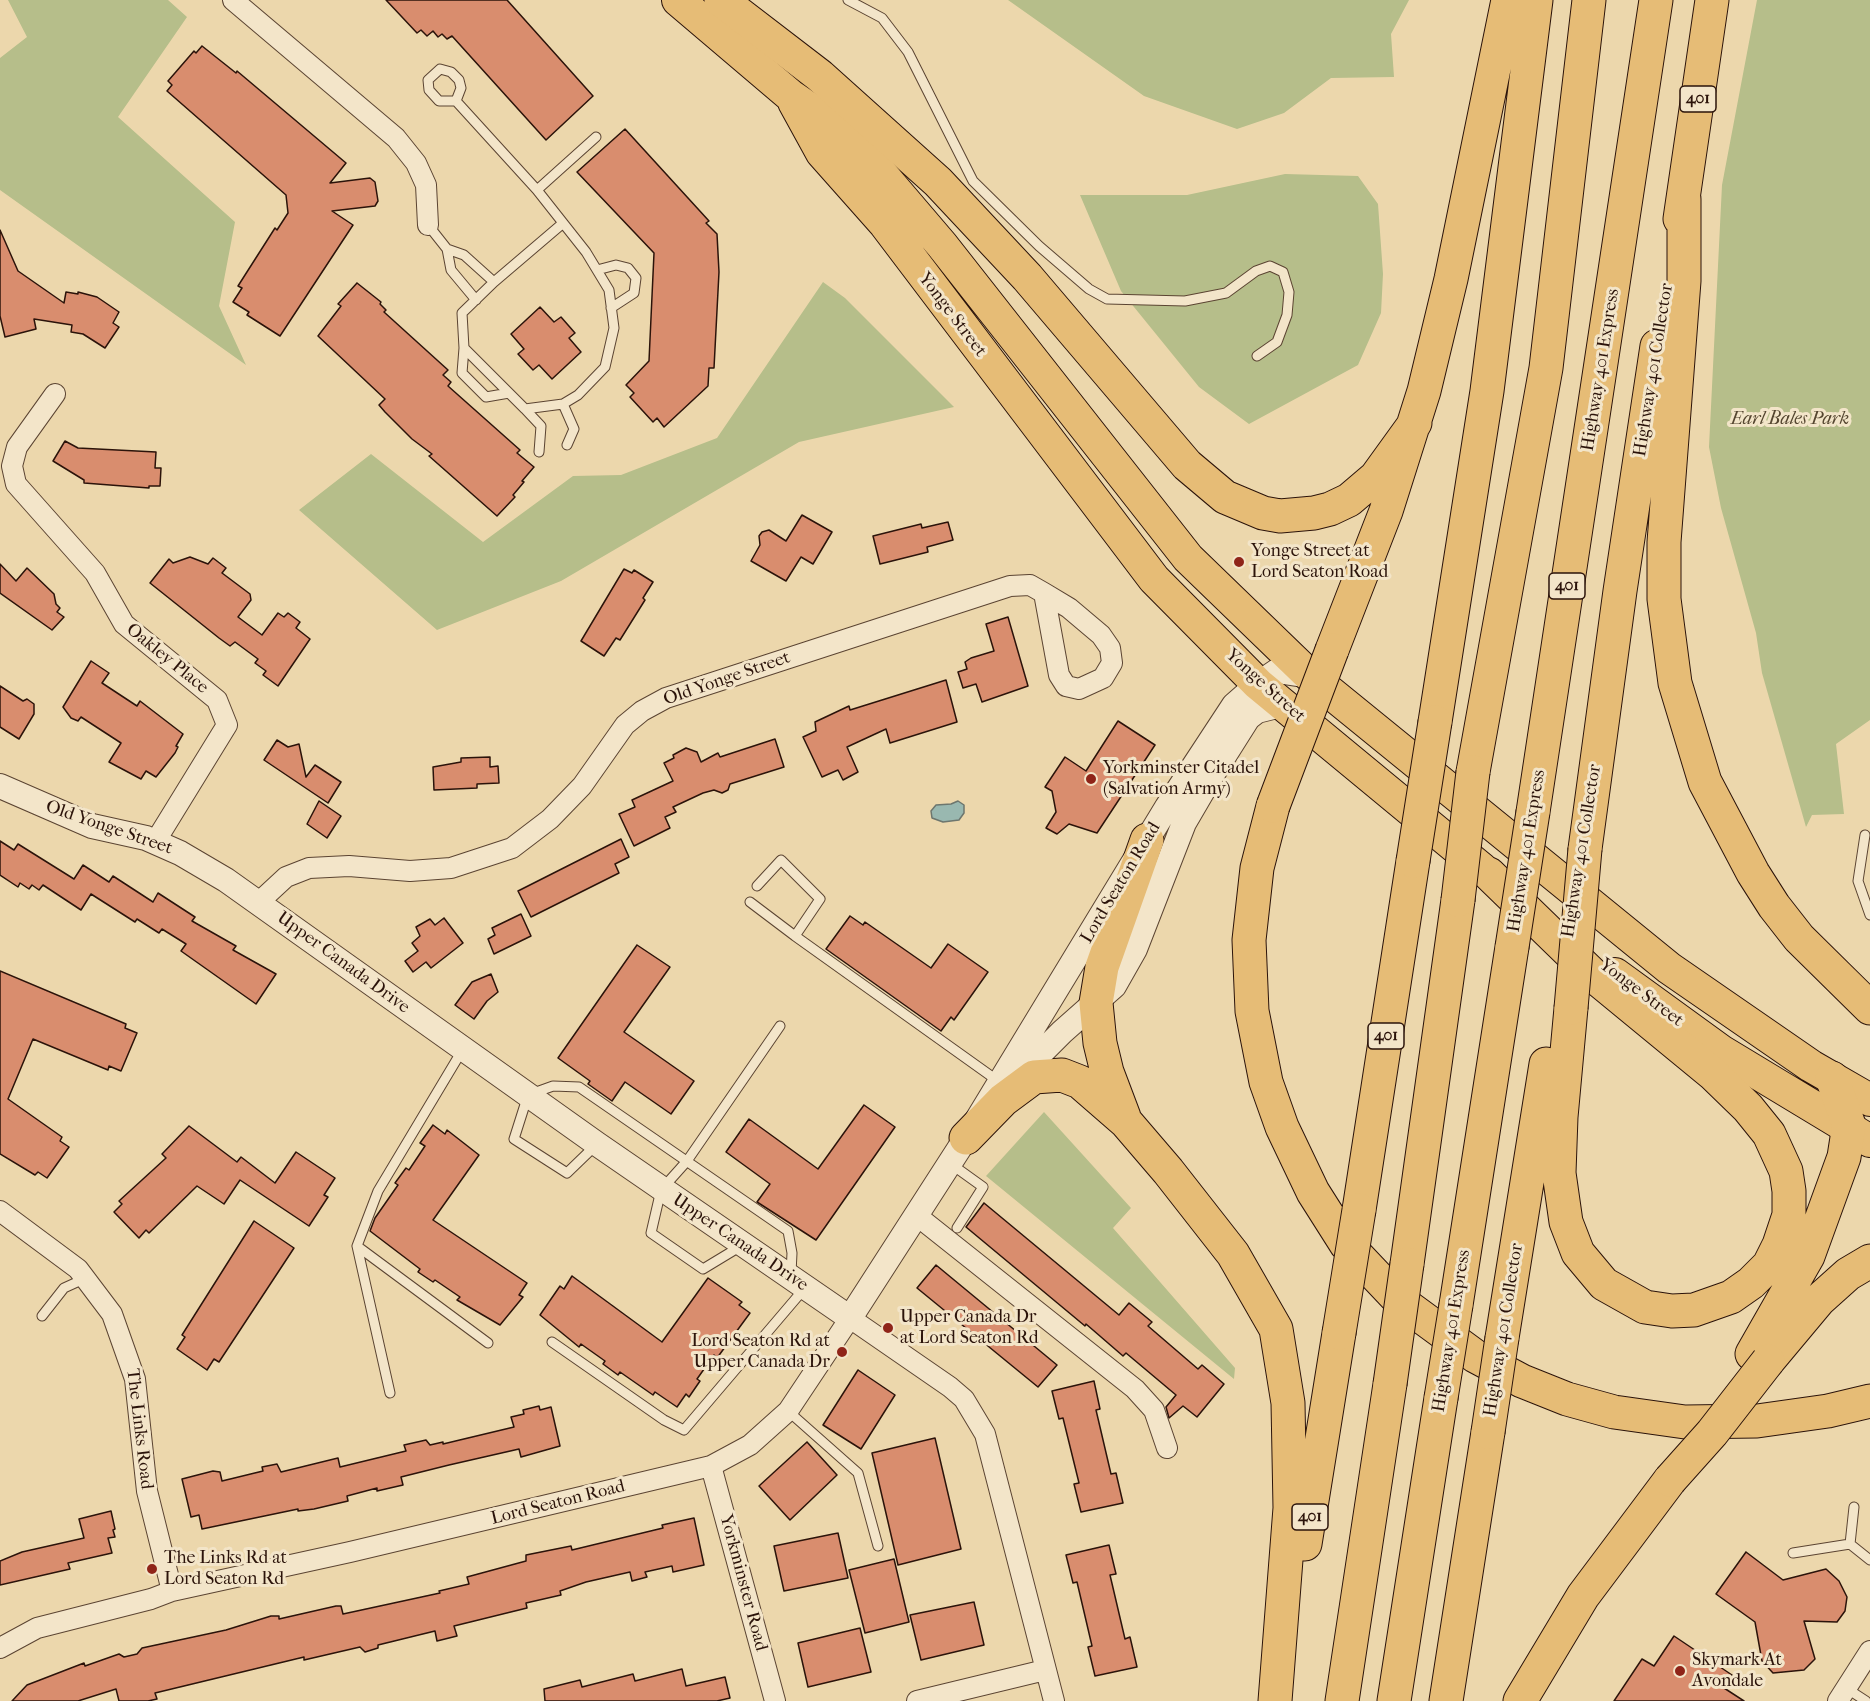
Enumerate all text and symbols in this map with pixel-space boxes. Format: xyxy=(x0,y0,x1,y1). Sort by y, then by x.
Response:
road number: 401 xyxy=(1680,86,1716,112)
street label: Yonge Street xyxy=(913,269,991,361)
street label: Highway 401 Collector xyxy=(1630,282,1678,458)
street label: Highway 401 Express xyxy=(1578,287,1624,453)
park label: Earl Bales Park xyxy=(1731,409,1849,431)
place label: Yonge Street at Lord Seaton Road xyxy=(1251,541,1388,584)
marker: Yonge Street at Lord Seaton Road xyxy=(1232,555,1246,569)
road number: 401 xyxy=(1549,573,1585,599)
street label: Oakley Place xyxy=(121,619,213,699)
street label: Yonge Street xyxy=(1221,645,1309,727)
street label: Old Yonge Street xyxy=(661,647,793,711)
place label: Yorkminster Citadel (Salvation Army) xyxy=(1103,758,1259,800)
street label: Highway 401 Collector xyxy=(1558,763,1606,939)
street label: Highway 401 Express xyxy=(1504,768,1550,934)
marker: Yorkminster Citadel (Salvation Army) xyxy=(1084,772,1098,786)
street label: Old Yonge Street xyxy=(43,796,175,860)
street label: Lord Seaton Road xyxy=(1076,819,1166,947)
street label: Upper Canada Drive xyxy=(272,908,414,1018)
street label: Yonge Street xyxy=(1595,954,1687,1032)
road number: 401 xyxy=(1368,1023,1404,1049)
street label: Upper Canada Drive xyxy=(668,1190,812,1296)
street label: Highway 401 Collector xyxy=(1480,1242,1528,1418)
street label: Highway 401 Express xyxy=(1429,1248,1475,1414)
place label: Upper Canada Dr at Lord Seaton Rd xyxy=(900,1307,1039,1350)
marker: Upper Canada Dr at Lord Seaton Rd xyxy=(881,1321,895,1335)
place label: Lord Seaton Rd at Upper Canada Dr xyxy=(691,1331,830,1374)
marker: Lord Seaton Rd at Upper Canada Dr xyxy=(835,1345,849,1359)
street label: The Links Road xyxy=(121,1367,157,1491)
street label: Lord Seaton Road xyxy=(489,1476,627,1530)
road number: 401 xyxy=(1292,1504,1328,1530)
street label: Yorkminster Road xyxy=(714,1512,772,1654)
place label: The Links Rd at Lord Seaton Rd xyxy=(164,1548,287,1590)
marker: The Links Rd at Lord Seaton Rd xyxy=(145,1562,159,1576)
place label: Skymark At Avondale xyxy=(1692,1650,1782,1692)
marker: Skymark At Avondale xyxy=(1673,1664,1687,1678)

